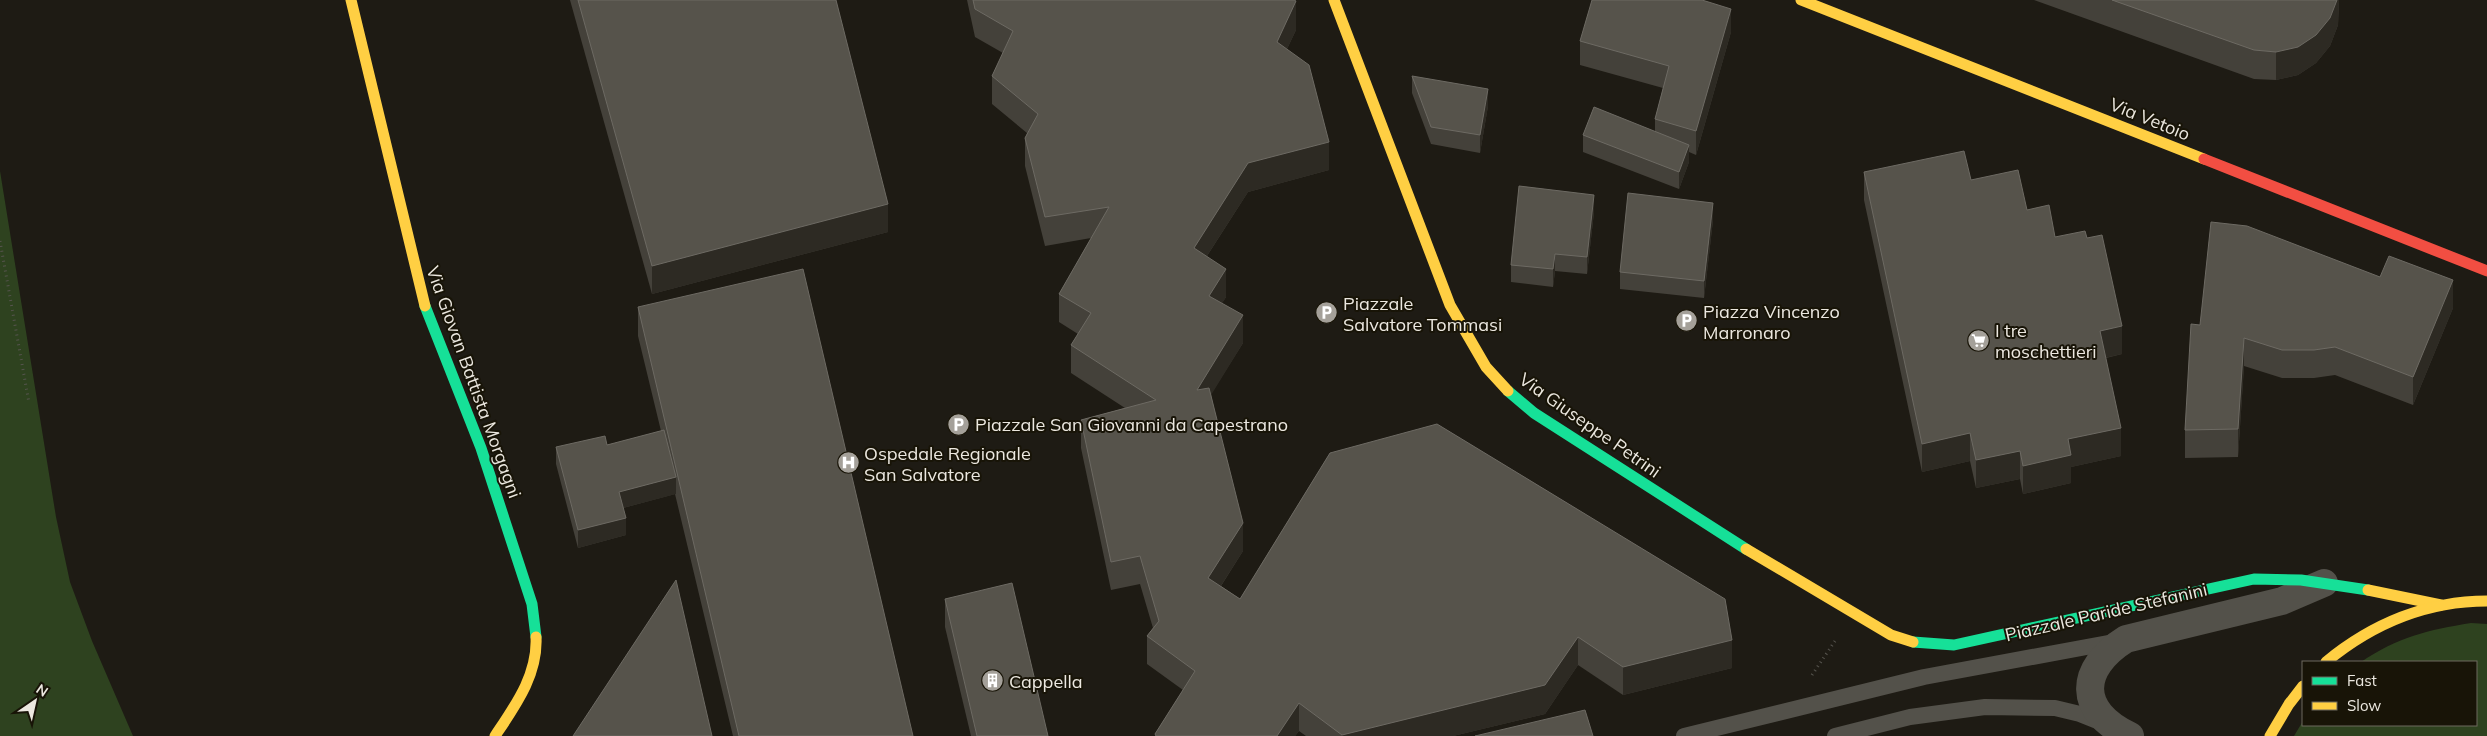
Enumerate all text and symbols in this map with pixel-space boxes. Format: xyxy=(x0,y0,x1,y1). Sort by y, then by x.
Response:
street label: Via Vetoio xyxy=(2106,92,2194,146)
street label: Via Giovan Battista Morgagni xyxy=(421,263,527,501)
place label: Piazzale Salvatore Tommasi xyxy=(1343,292,1502,336)
place label: Piazza Vincenzo Marronaro xyxy=(1703,300,1840,344)
parking icon: Piazzale Salvatore Tommasi xyxy=(1315,301,1339,325)
parking icon: Piazza Vincenzo Marronaro xyxy=(1675,309,1699,333)
place label: I tre moschettieri xyxy=(1995,319,2097,363)
supermarket icon: I tre moschettieri xyxy=(1967,328,1991,352)
street label: Via Giuseppe Petrini xyxy=(1515,367,1665,483)
parking icon: Piazzale San Giovanni da Capestrano xyxy=(947,412,971,436)
place label: Piazzale San Giovanni da Capestrano xyxy=(975,413,1288,436)
place label: Ospedale Regionale San Salvatore xyxy=(864,442,1031,486)
hospital icon: Ospedale Regionale San Salvatore xyxy=(836,451,860,475)
street label: Piazzale Paride Stefanini xyxy=(2003,578,2209,646)
legend xyxy=(2302,661,2477,726)
building icon: Cappella xyxy=(981,669,1005,693)
place label: Cappella xyxy=(1009,670,1083,693)
text: Fast xyxy=(2347,671,2377,690)
north arrow xyxy=(10,676,60,726)
text: N xyxy=(33,680,52,701)
text: Slow xyxy=(2347,696,2381,715)

